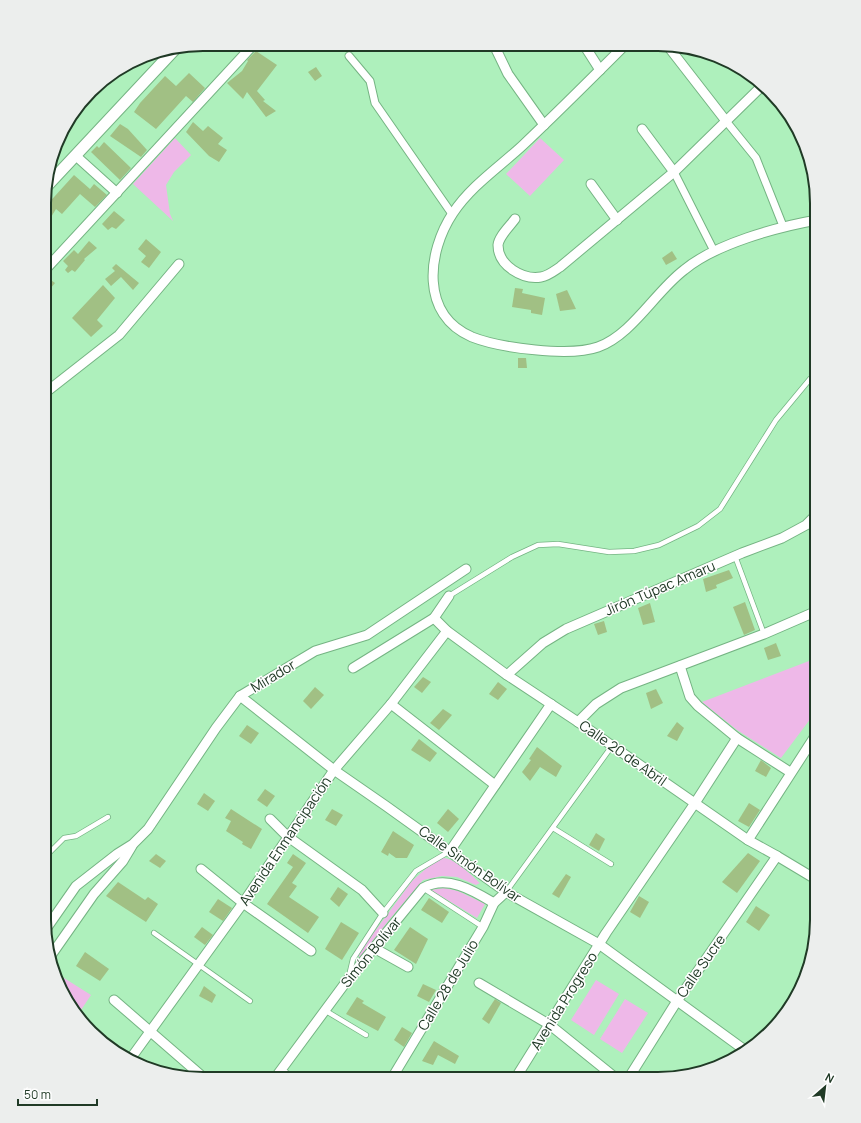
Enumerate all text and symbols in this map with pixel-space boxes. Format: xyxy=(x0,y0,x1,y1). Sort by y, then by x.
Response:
street label: Jirón Túpac Amaru xyxy=(602,556,718,619)
street label: Mirador xyxy=(247,655,299,696)
street label: Calle 20 de Abril xyxy=(576,715,671,790)
street label: Avenida Enmancipación xyxy=(234,772,335,909)
street label: Calle Simón Bolívar xyxy=(415,821,525,906)
street label: Simón Bolívar xyxy=(336,912,405,991)
street label: Calle Sucre xyxy=(672,930,729,1001)
street label: Calle 28 de Julio xyxy=(413,936,482,1034)
street label: Avenida Progreso xyxy=(526,948,601,1053)
north arrow xyxy=(805,1067,845,1107)
text: N xyxy=(823,1069,837,1086)
scale bar xyxy=(18,1081,97,1107)
text: 50 m xyxy=(24,1086,51,1103)

